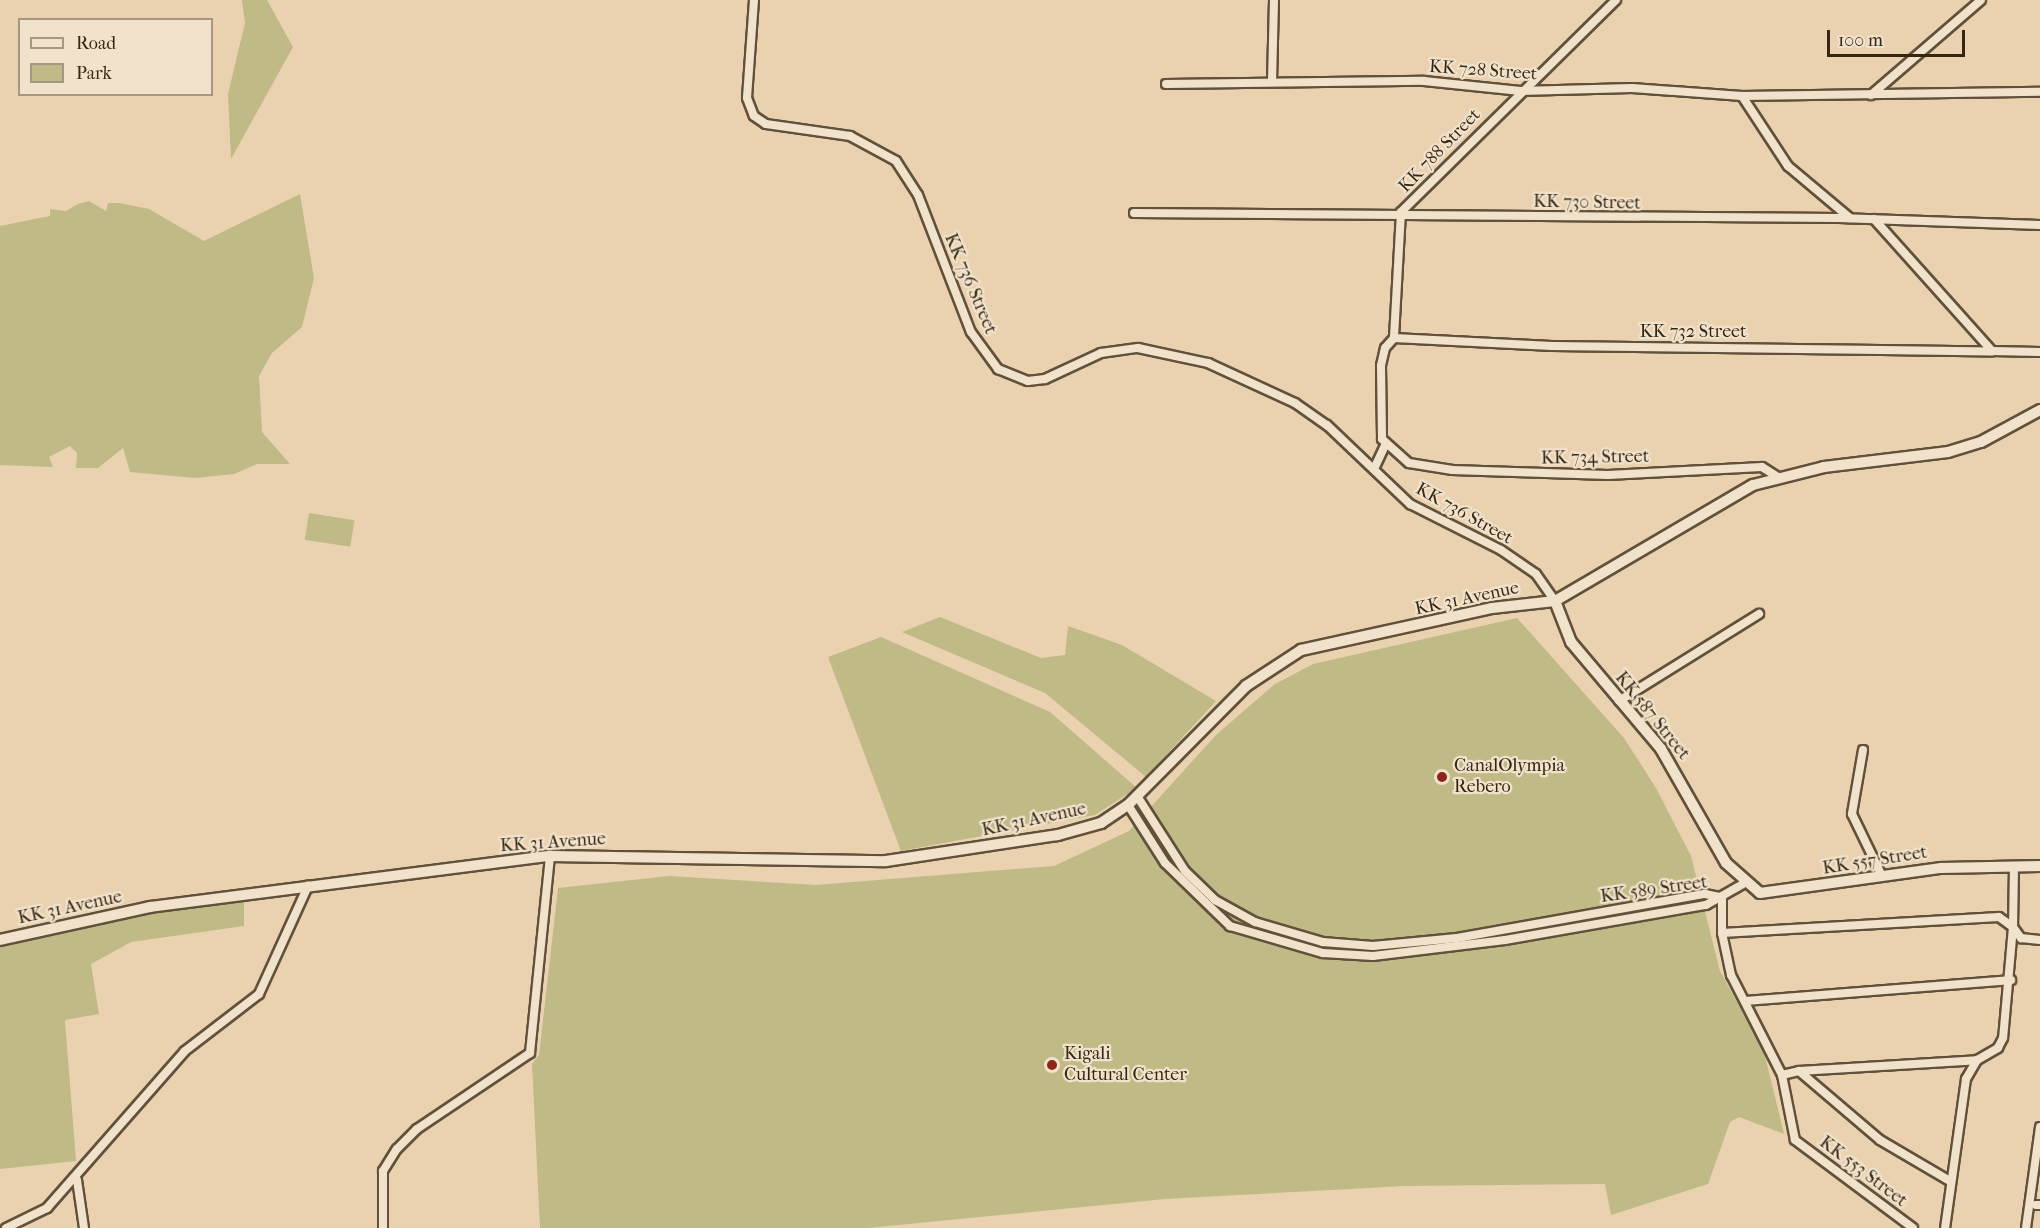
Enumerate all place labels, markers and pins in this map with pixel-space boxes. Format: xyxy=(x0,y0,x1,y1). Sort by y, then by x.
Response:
place label: CanalOlympia Rebero xyxy=(1454,756,1565,798)
marker: CanalOlympia Rebero xyxy=(1435,770,1449,784)
place label: Kigali Cultural Center xyxy=(1064,1044,1187,1086)
marker: Kigali Cultural Center xyxy=(1045,1058,1059,1072)

